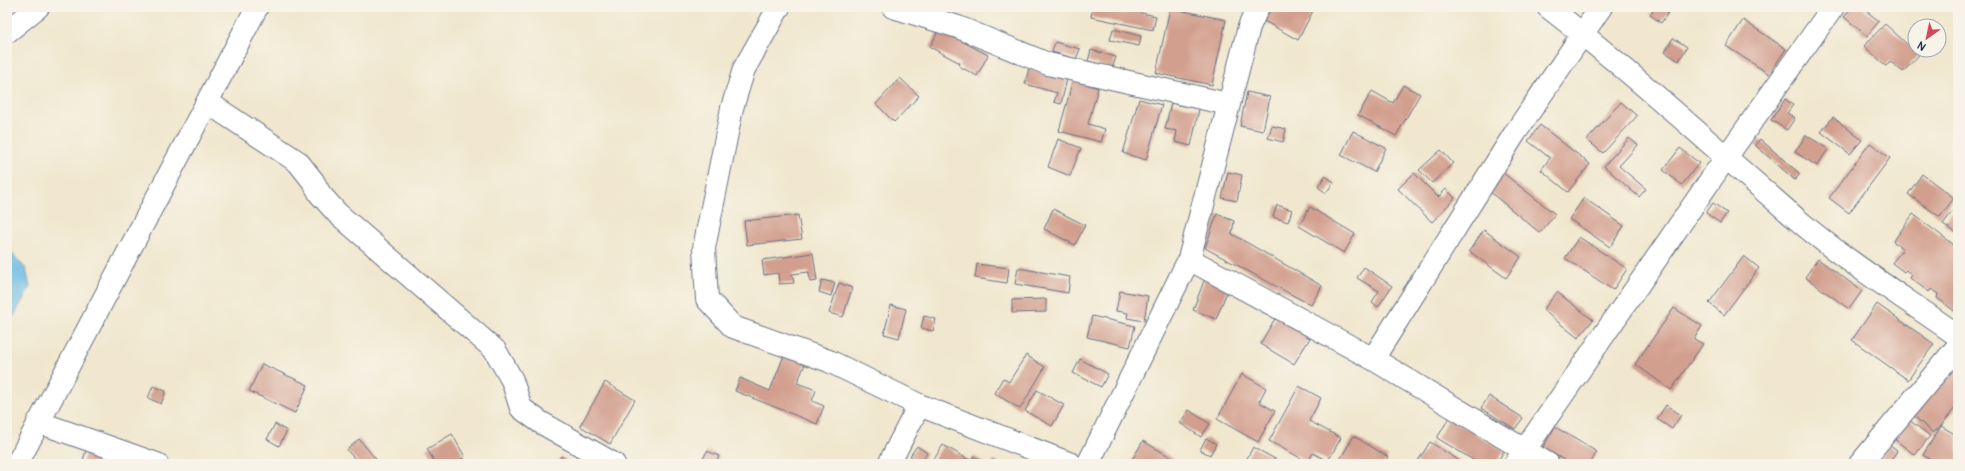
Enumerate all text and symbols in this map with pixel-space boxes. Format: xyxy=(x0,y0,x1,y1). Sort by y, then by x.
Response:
north arrow xyxy=(1907,18,1947,58)
text: N xyxy=(1915,38,1928,53)

